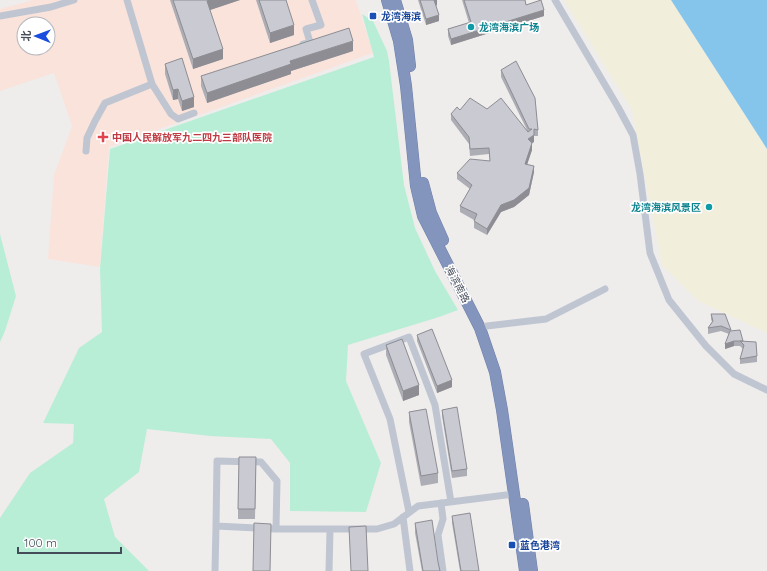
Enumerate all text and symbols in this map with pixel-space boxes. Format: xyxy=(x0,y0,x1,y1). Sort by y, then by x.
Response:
place label: 龙湾海滨 xyxy=(381,10,421,23)
marker: 龙湾海滨 xyxy=(368,11,378,21)
north arrow xyxy=(16,16,56,56)
place label: 龙湾海滨广场 xyxy=(479,21,539,34)
marker: 龙湾海滨广场 xyxy=(466,22,476,32)
text: 北 xyxy=(19,30,33,41)
marker: 中国人民解放军九二四九三部队医院 xyxy=(97,131,109,143)
place label: 中国人民解放军九二四九三部队医院 xyxy=(112,131,272,144)
place label: 龙湾海滨风景区 xyxy=(631,201,701,214)
marker: 龙湾海滨风景区 xyxy=(704,202,714,212)
street label: 海滨南路 xyxy=(443,263,472,305)
scale bar xyxy=(18,529,121,555)
text: 100 m xyxy=(24,535,57,550)
place label: 蓝色港湾 xyxy=(520,539,560,552)
marker: 蓝色港湾 xyxy=(507,540,517,550)

